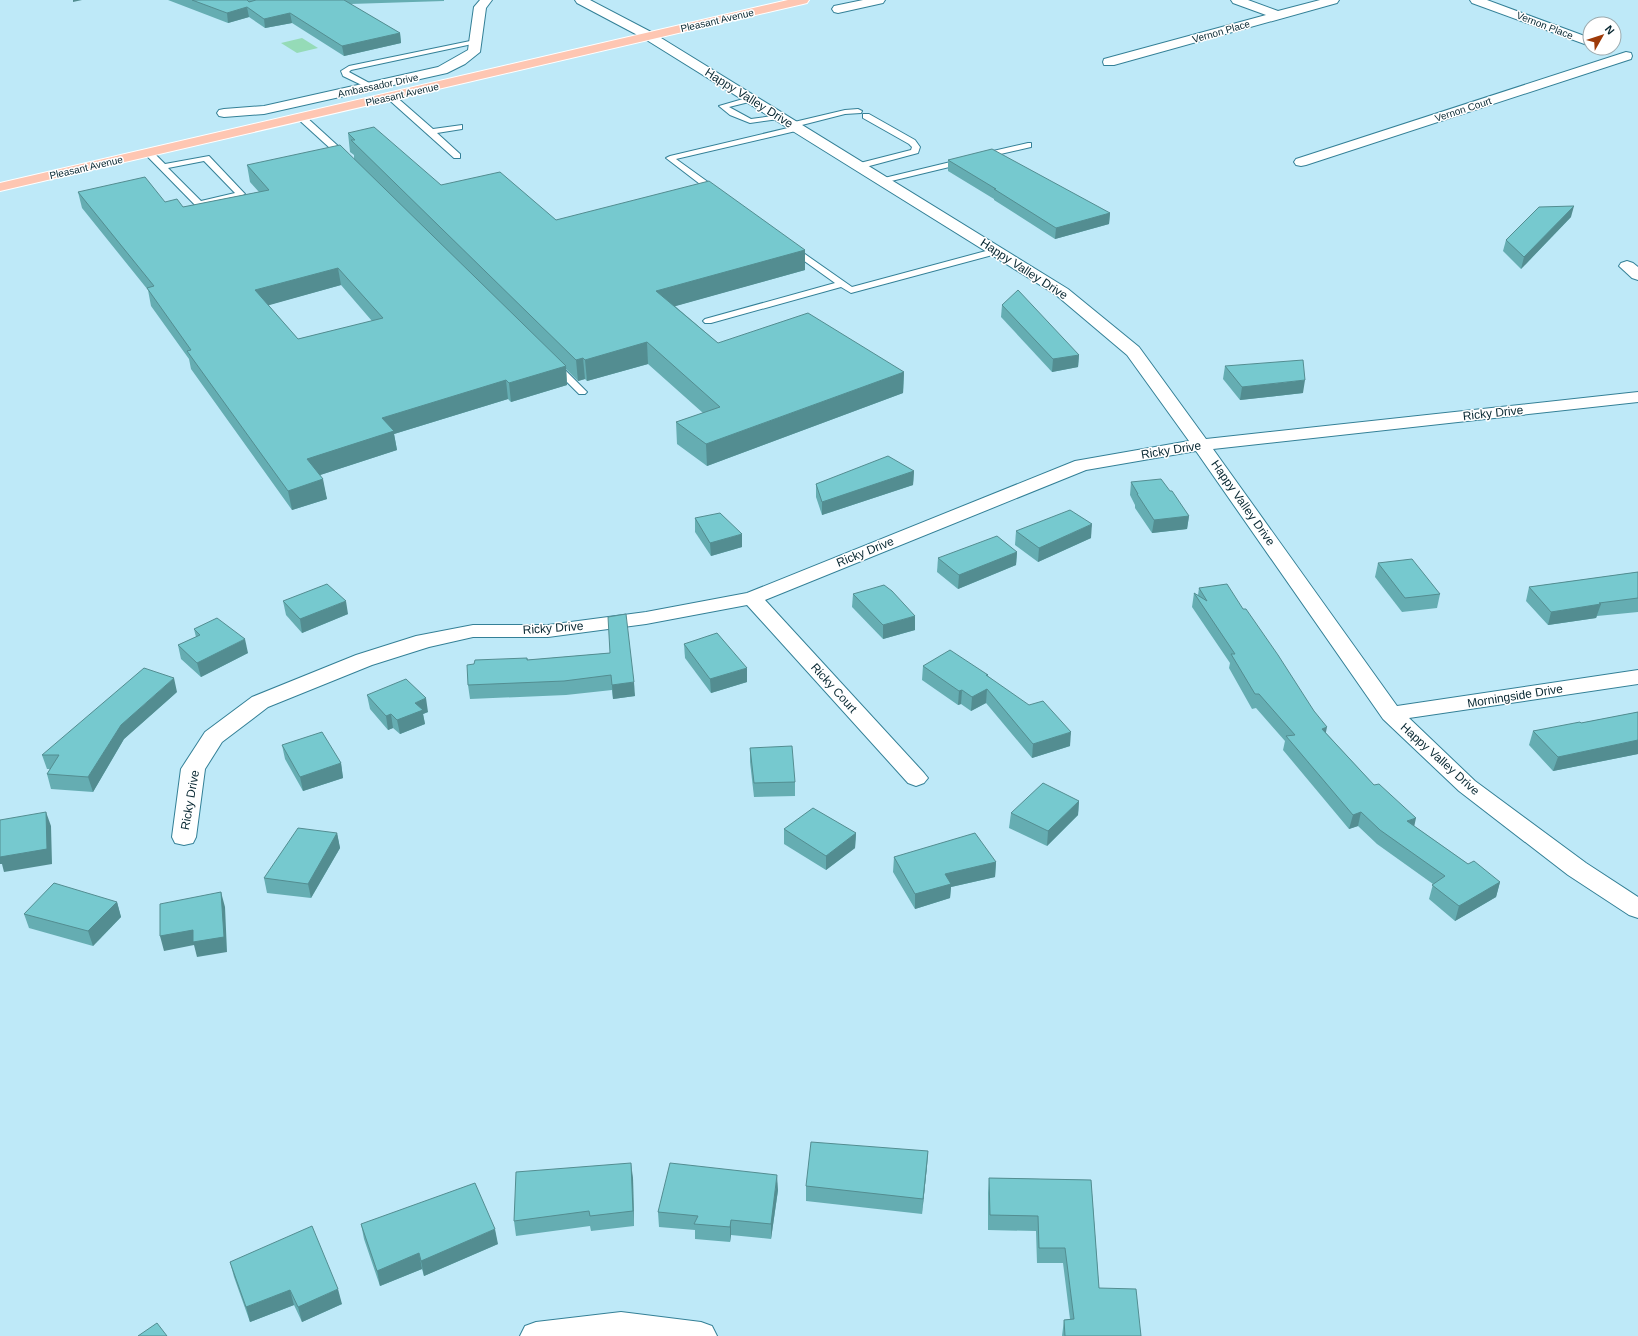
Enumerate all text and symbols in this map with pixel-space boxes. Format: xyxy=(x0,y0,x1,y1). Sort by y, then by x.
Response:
street label: Pleasant Avenue xyxy=(679,7,755,34)
street label: Vernon Place xyxy=(1515,10,1575,41)
north arrow xyxy=(1582,16,1622,56)
street label: Vernon Place xyxy=(1191,18,1252,45)
text: N xyxy=(1603,23,1617,37)
street label: Happy Valley Drive xyxy=(702,65,796,131)
street label: Ambassador Drive xyxy=(337,71,420,99)
street label: Pleasant Avenue xyxy=(364,81,440,108)
street label: Vernon Court xyxy=(1433,95,1493,124)
street label: Pleasant Avenue xyxy=(48,154,124,181)
street label: Happy Valley Drive xyxy=(978,236,1070,303)
street label: Ricky Drive xyxy=(1462,403,1524,423)
street label: Ricky Drive xyxy=(1140,438,1202,462)
street label: Happy Valley Drive xyxy=(1208,458,1278,549)
street label: Ricky Drive xyxy=(834,534,896,570)
street label: Ricky Drive xyxy=(522,619,584,637)
street label: Ricky Court xyxy=(808,660,860,716)
street label: Morningside Drive xyxy=(1466,681,1564,710)
street label: Happy Valley Drive xyxy=(1398,720,1483,798)
street label: Ricky Drive xyxy=(178,769,202,831)

